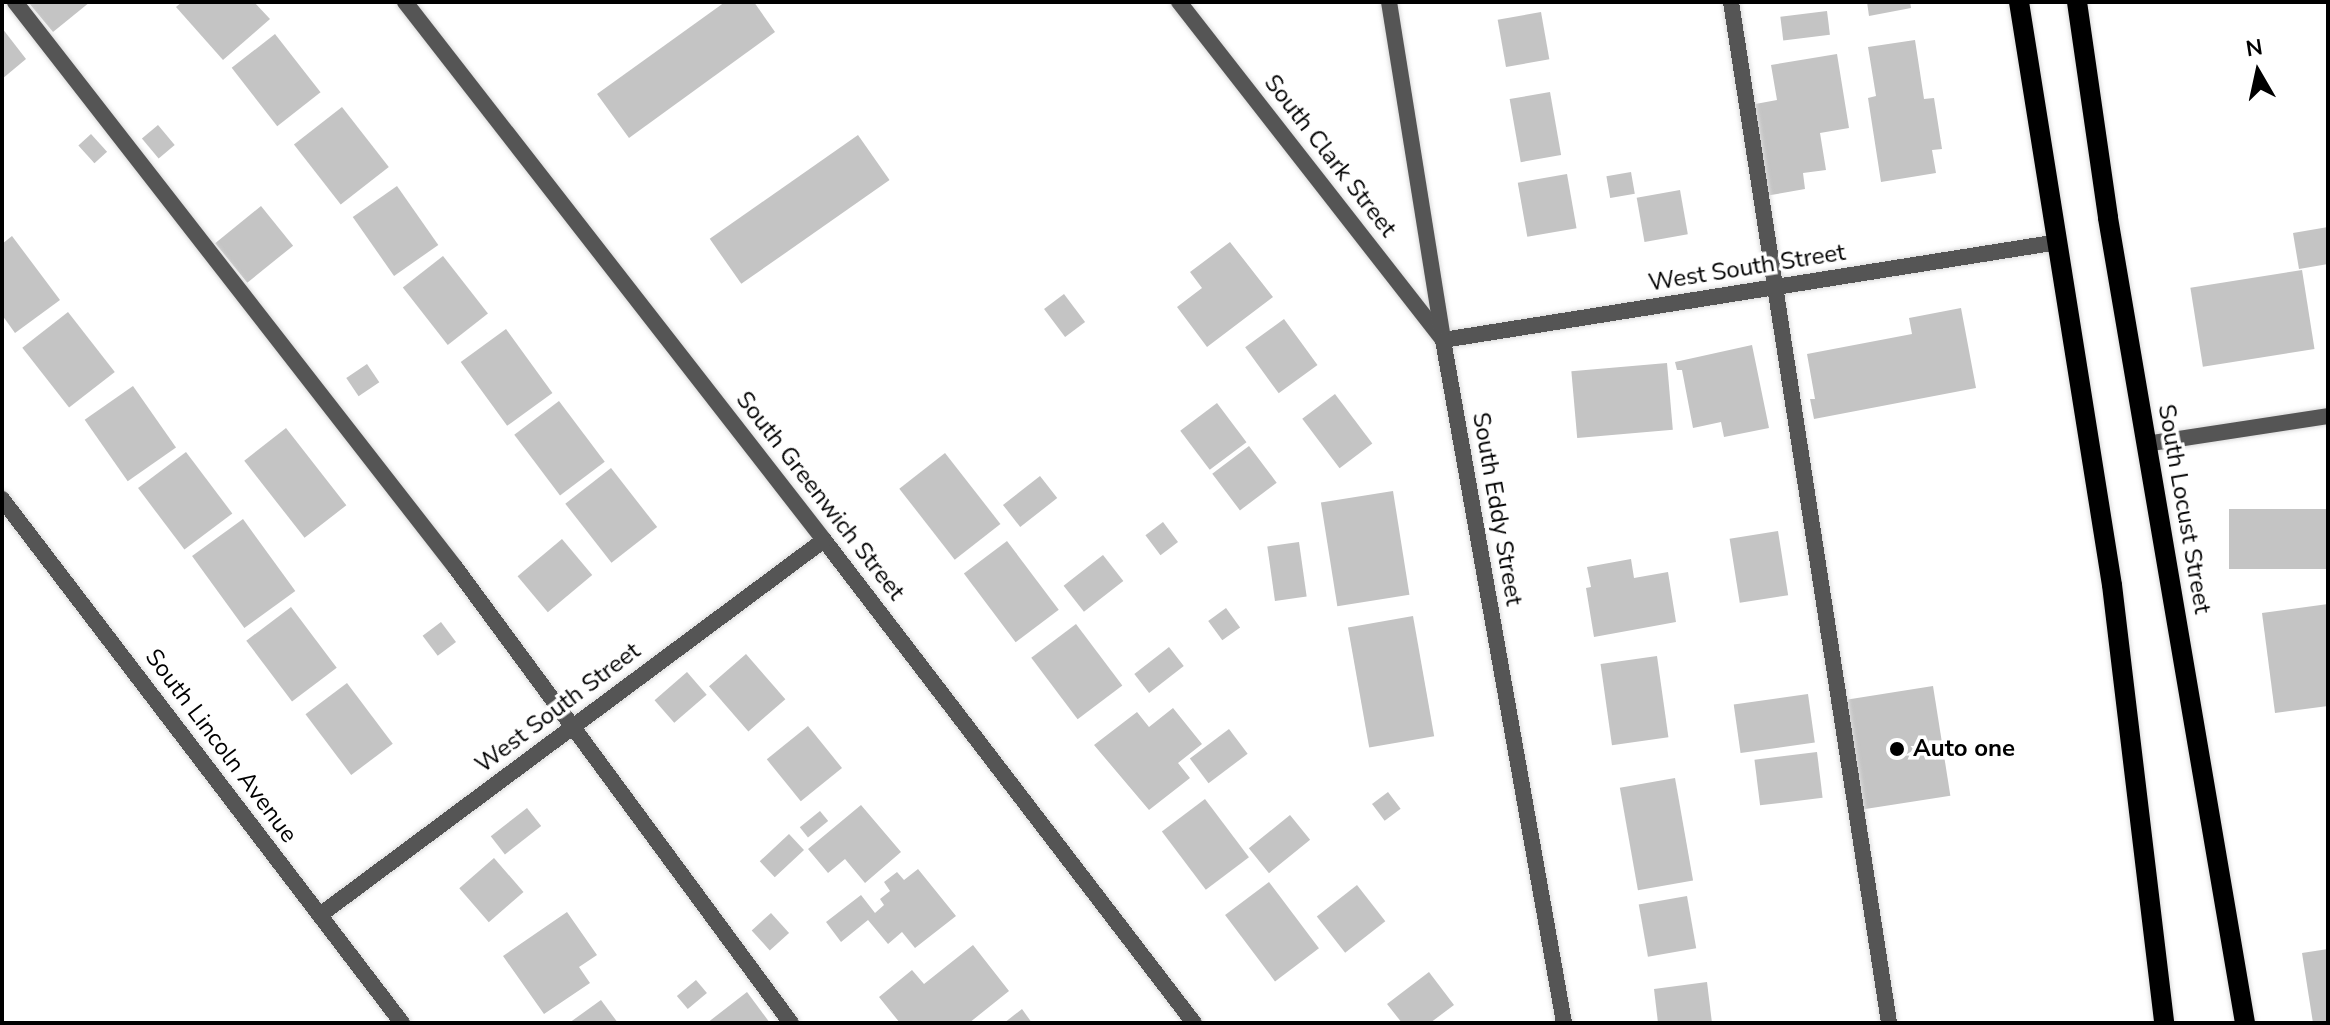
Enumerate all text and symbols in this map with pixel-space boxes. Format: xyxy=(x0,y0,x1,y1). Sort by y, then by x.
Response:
north arrow xyxy=(2218,32,2298,112)
text: N xyxy=(2244,32,2265,64)
street label: South Clark Street xyxy=(1258,69,1402,243)
street label: West South Street xyxy=(1646,238,1848,298)
street label: South Greenwich Street xyxy=(730,386,910,606)
street label: South Locust Street xyxy=(2151,402,2217,616)
street label: South Eddy Street xyxy=(1466,410,1528,608)
street label: West South Street xyxy=(470,637,646,779)
street label: South Lincoln Avenue xyxy=(139,644,303,848)
place label: Auto one xyxy=(1913,735,2015,763)
marker: Auto one xyxy=(1888,740,1906,758)

